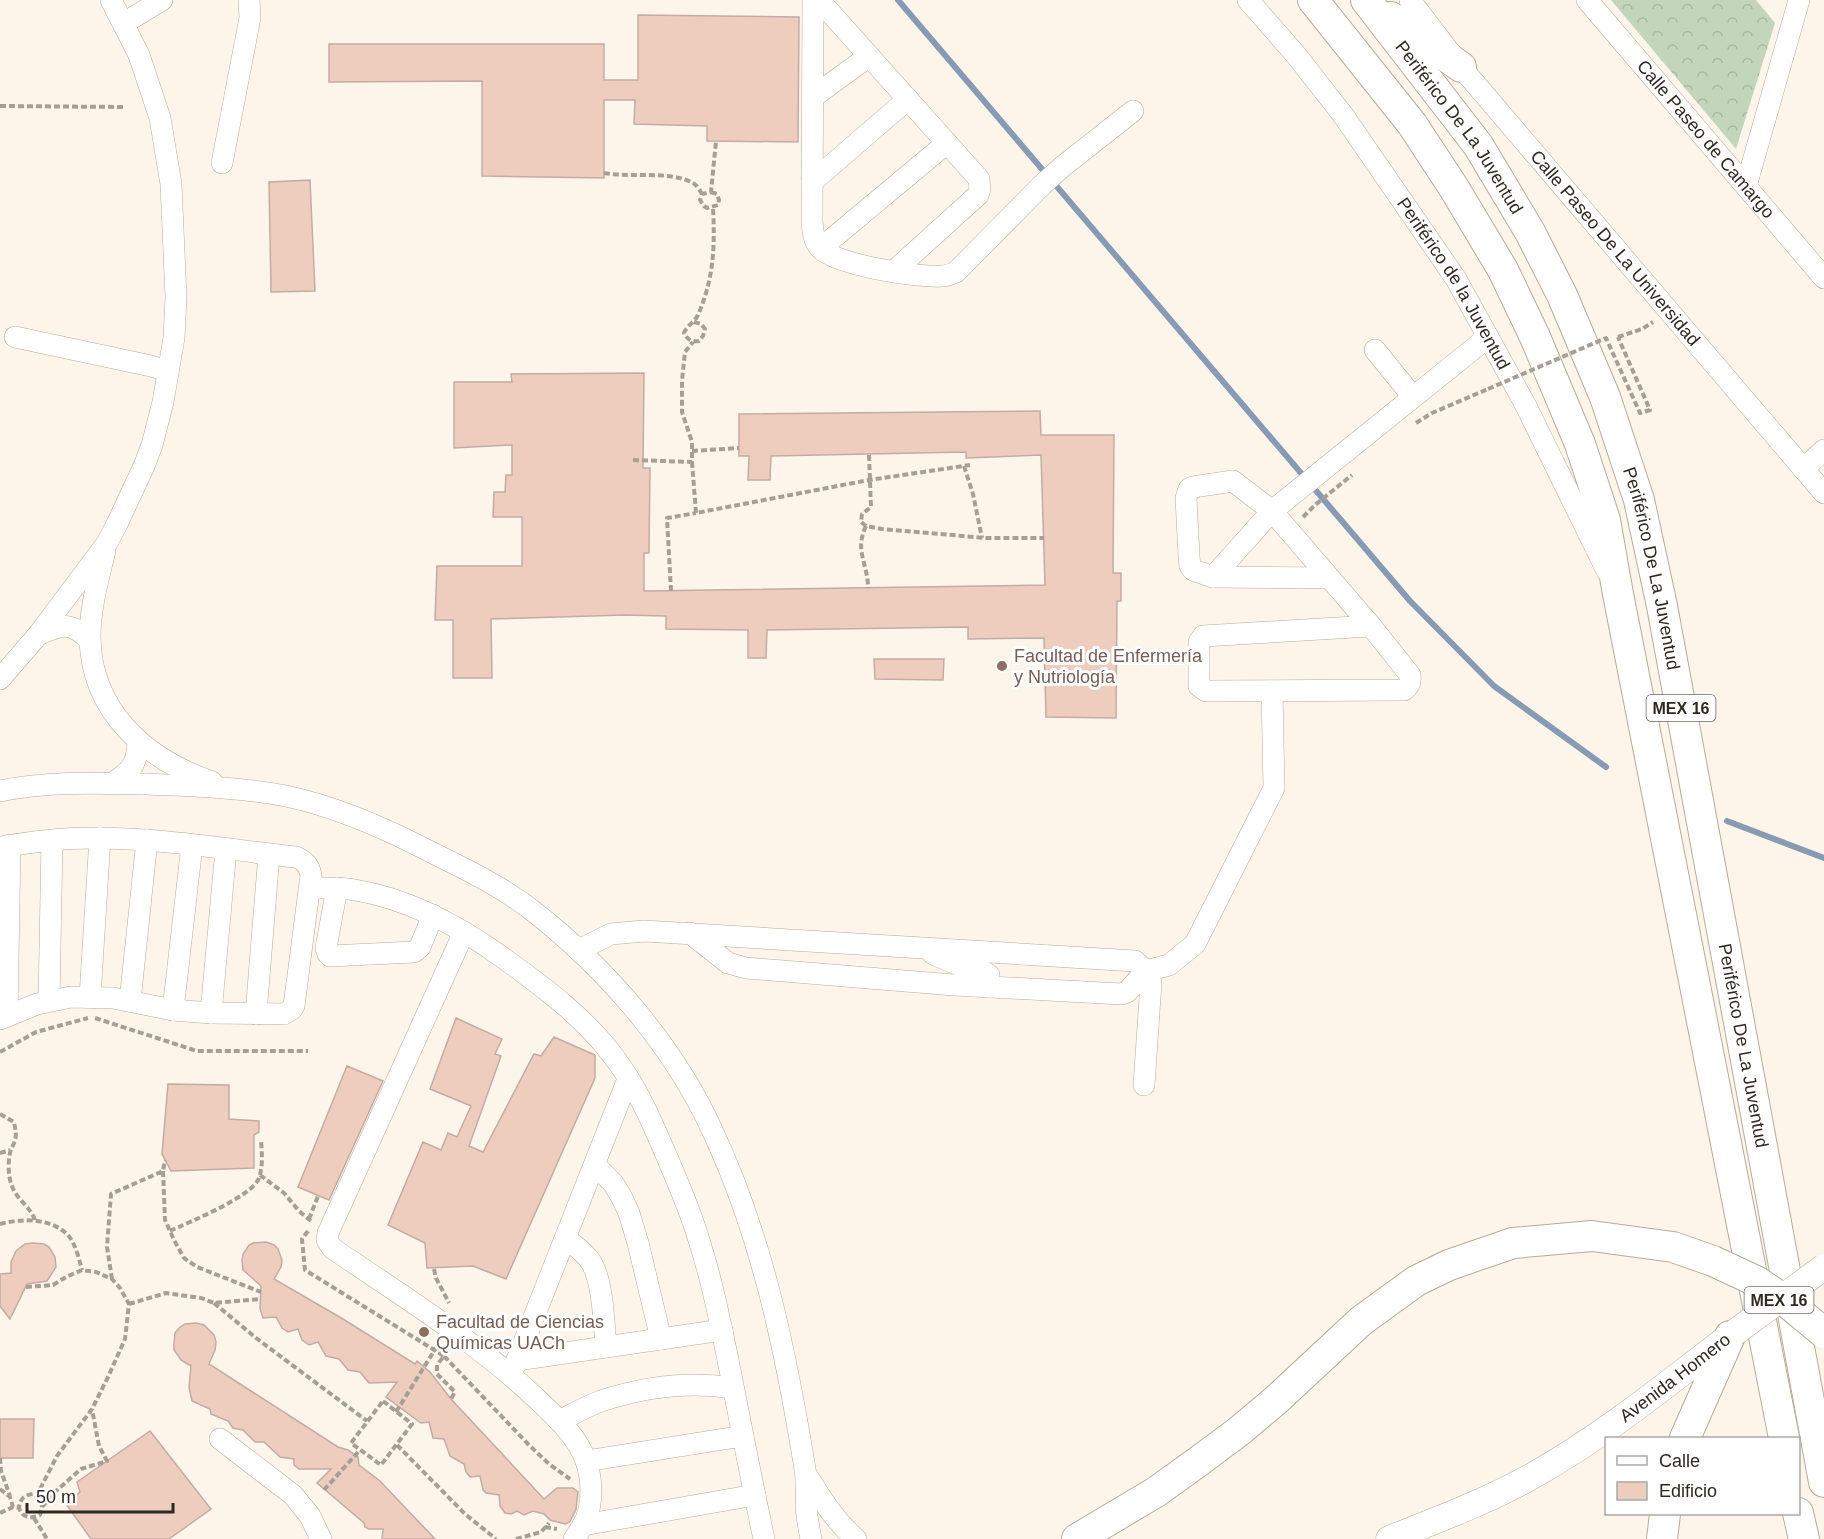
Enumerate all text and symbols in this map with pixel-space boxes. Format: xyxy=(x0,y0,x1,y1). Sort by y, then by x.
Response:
street label: Periférico De La Juventud xyxy=(1391,37,1527,217)
street label: Calle Paseo de Camargo xyxy=(1633,56,1779,222)
street label: Calle Paseo De La Universidad xyxy=(1526,146,1704,350)
street label: Periférico de la Juventud xyxy=(1393,194,1514,373)
street label: Periférico De La Juventud xyxy=(1619,465,1684,672)
place label: Facultad de Enfermería y Nutriología xyxy=(1014,646,1203,687)
marker: Facultad de Enfermería y Nutriología xyxy=(995,659,1009,673)
road number: MEX 16 xyxy=(1646,695,1716,721)
street label: Periférico De La Juventud xyxy=(1715,942,1772,1149)
road number: MEX 16 xyxy=(1744,1287,1814,1313)
place label: Facultad de Ciencias Químicas UACh xyxy=(436,1312,604,1353)
marker: Facultad de Ciencias Químicas UACh xyxy=(417,1325,431,1339)
street label: Avenida Homero xyxy=(1616,1329,1734,1426)
legend xyxy=(1605,1437,1800,1515)
text: Calle xyxy=(1659,1451,1700,1471)
scale bar xyxy=(27,1476,172,1514)
text: Edificio xyxy=(1659,1481,1717,1501)
text: 50 m xyxy=(36,1487,76,1507)

